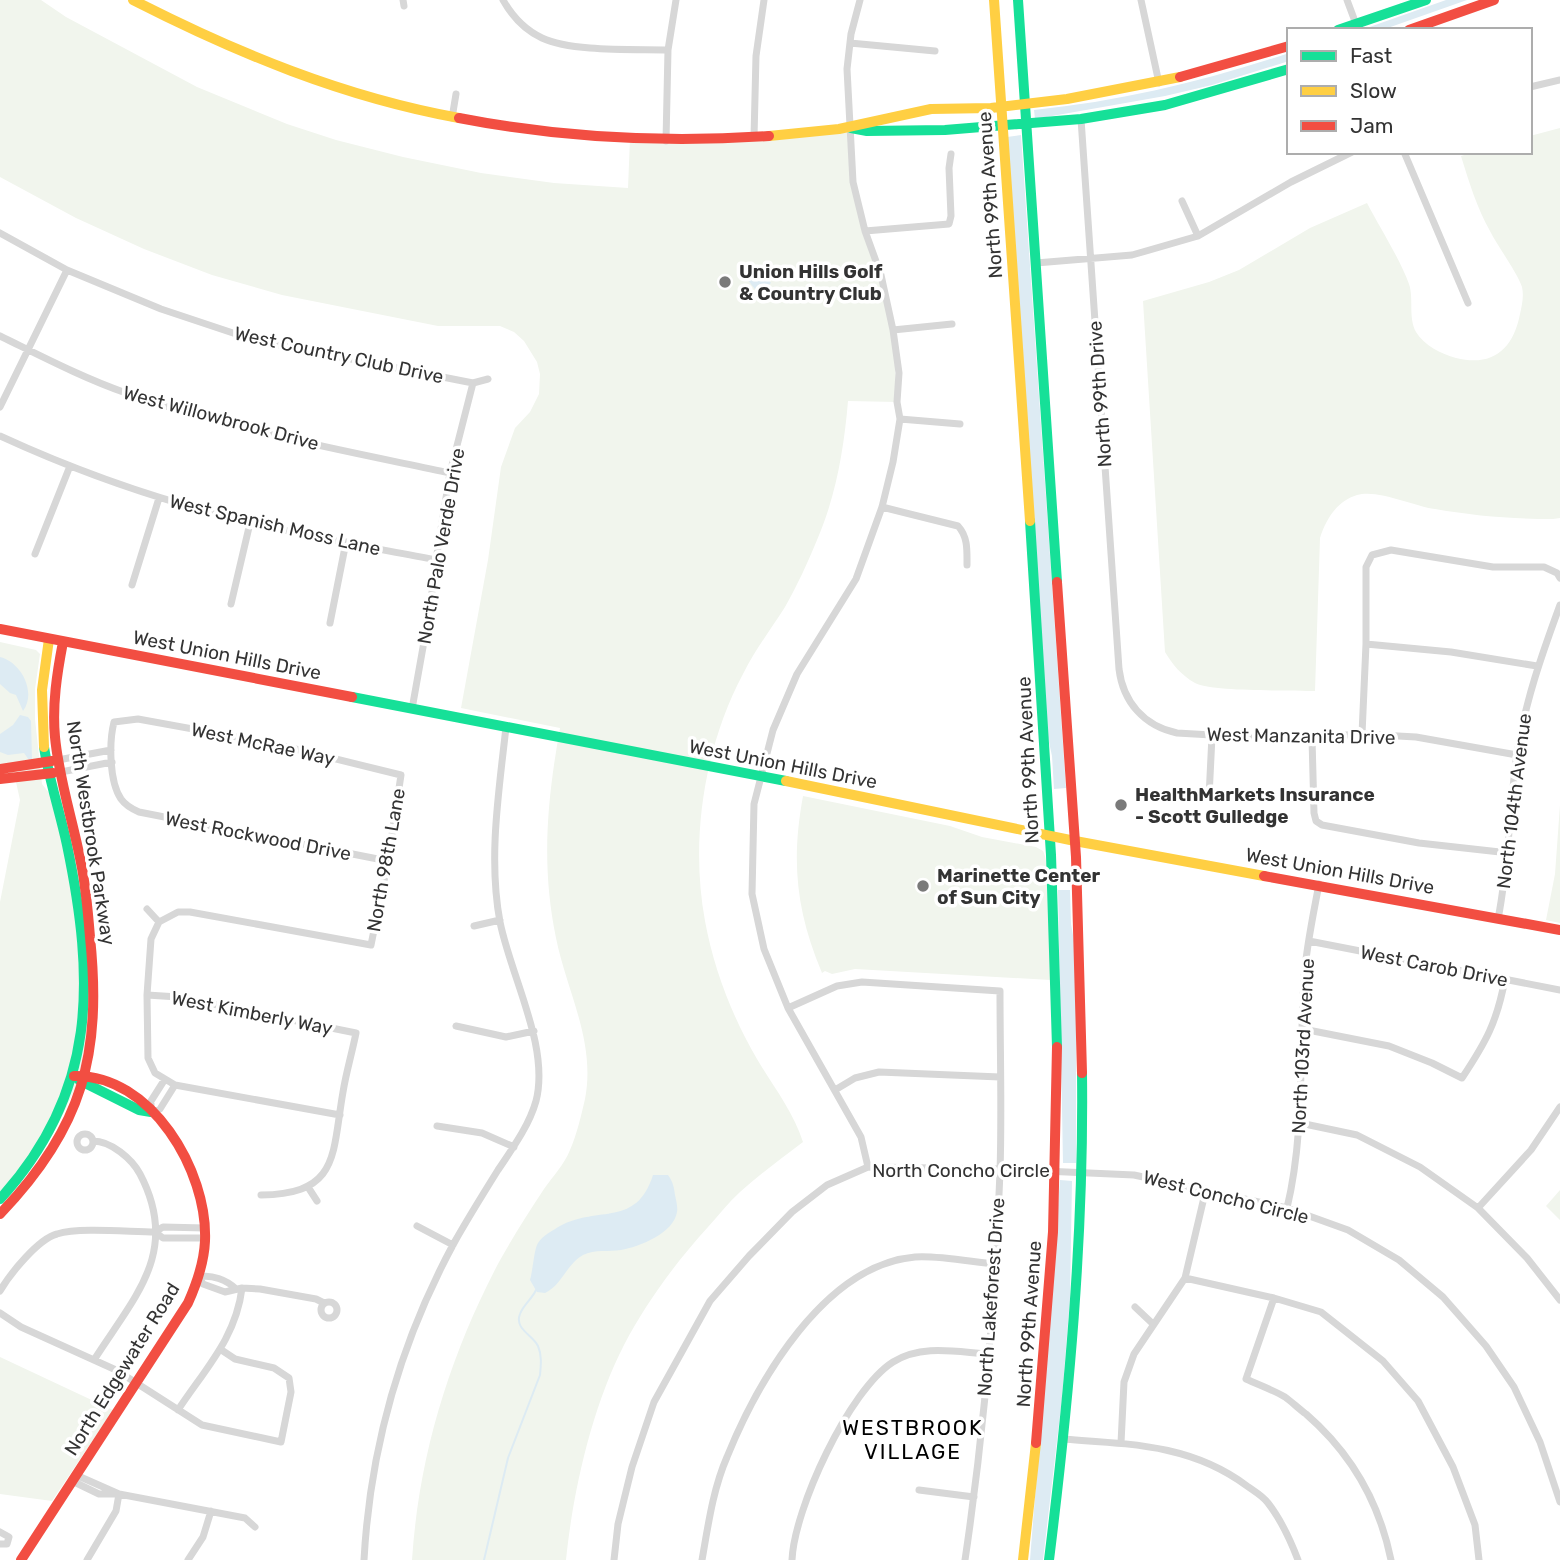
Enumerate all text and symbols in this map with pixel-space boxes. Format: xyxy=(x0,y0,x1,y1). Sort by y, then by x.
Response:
legend xyxy=(1287,28,1532,154)
text: Fast xyxy=(1350,43,1392,68)
text: Slow xyxy=(1350,78,1397,103)
street label: North 99th Avenue xyxy=(973,111,1007,279)
text: Jam xyxy=(1350,113,1394,138)
place label: Union Hills Golf & Country Club xyxy=(739,260,883,305)
marker: Union Hills Golf & Country Club xyxy=(717,274,733,290)
street label: North 99th Drive xyxy=(1083,320,1117,468)
street label: West Country Club Drive xyxy=(232,322,446,388)
street label: West Willowbrook Drive xyxy=(120,381,322,455)
street label: North Palo Verde Drive xyxy=(412,446,470,646)
street label: West Spanish Moss Lane xyxy=(167,489,383,561)
street label: West Union Hills Drive xyxy=(131,625,323,685)
street label: North 99th Avenue xyxy=(1012,676,1044,844)
street label: North 104th Avenue xyxy=(1492,712,1536,890)
street label: West McRae Way xyxy=(189,718,337,770)
street label: North Westbrook Parkway xyxy=(62,719,120,947)
street label: West Manzanita Drive xyxy=(1206,723,1396,749)
street label: West Union Hills Drive xyxy=(687,734,879,794)
place label: HealthMarkets Insurance - Scott Gulledge xyxy=(1135,783,1375,828)
street label: North 98th Lane xyxy=(362,786,410,934)
marker: HealthMarkets Insurance - Scott Gulledge xyxy=(1113,797,1129,813)
street label: West Rockwood Drive xyxy=(163,807,353,865)
street label: West Union Hills Drive xyxy=(1244,843,1436,899)
place label: Marinette Center of Sun City xyxy=(937,864,1100,909)
marker: Marinette Center of Sun City xyxy=(915,878,931,894)
street label: West Carob Drive xyxy=(1358,940,1510,992)
street label: North 103rd Avenue xyxy=(1287,958,1319,1134)
street label: West Kimberly Way xyxy=(169,986,335,1040)
street label: North Concho Circle xyxy=(872,1159,1050,1182)
street label: West Concho Circle xyxy=(1141,1165,1311,1229)
street label: North Lakeforest Drive xyxy=(973,1197,1009,1397)
street label: North 99th Avenue xyxy=(1012,1240,1046,1408)
street label: North Edgewater Road xyxy=(59,1278,185,1460)
district label: WESTBROOK VILLAGE xyxy=(842,1415,984,1464)

